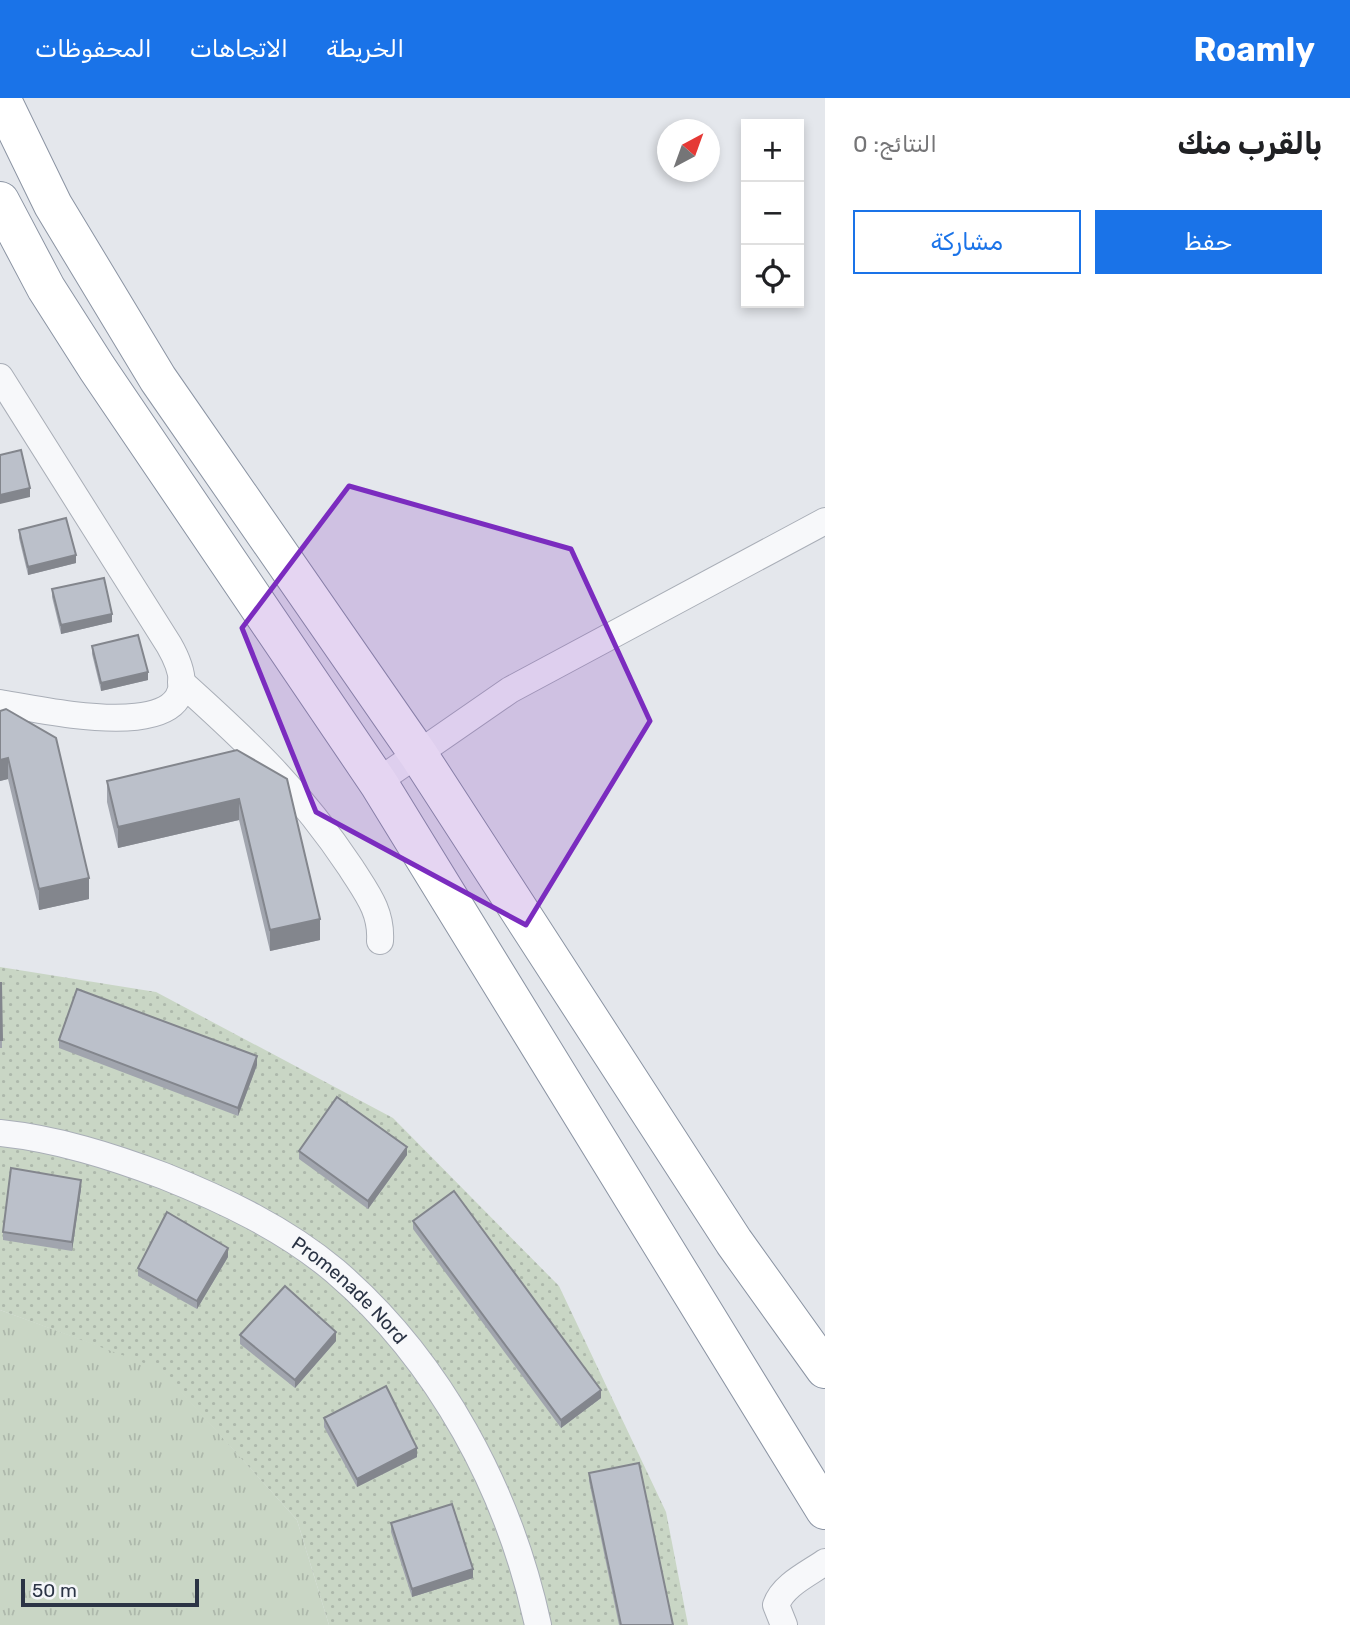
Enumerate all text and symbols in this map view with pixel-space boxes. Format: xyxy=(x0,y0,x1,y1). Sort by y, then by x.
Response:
text: Roamly xyxy=(1193,30,1315,69)
text: المحفوظات xyxy=(35,35,152,63)
text: الاتجاهات xyxy=(190,35,288,63)
text: الخريطة xyxy=(326,35,404,63)
north arrow xyxy=(657,119,720,182)
map controls xyxy=(741,119,804,308)
button: + xyxy=(741,119,804,182)
text: بالقرب منك xyxy=(1177,126,1322,162)
text: النتائج: 0 xyxy=(853,130,937,158)
button: − xyxy=(741,182,804,245)
button: مشاركة xyxy=(853,210,1081,274)
button: حفظ xyxy=(1095,210,1322,274)
button: locate xyxy=(741,245,804,308)
street label: Promenade Nord xyxy=(288,1231,412,1348)
scale bar xyxy=(21,1576,200,1608)
text: 50 m xyxy=(32,1579,77,1602)

